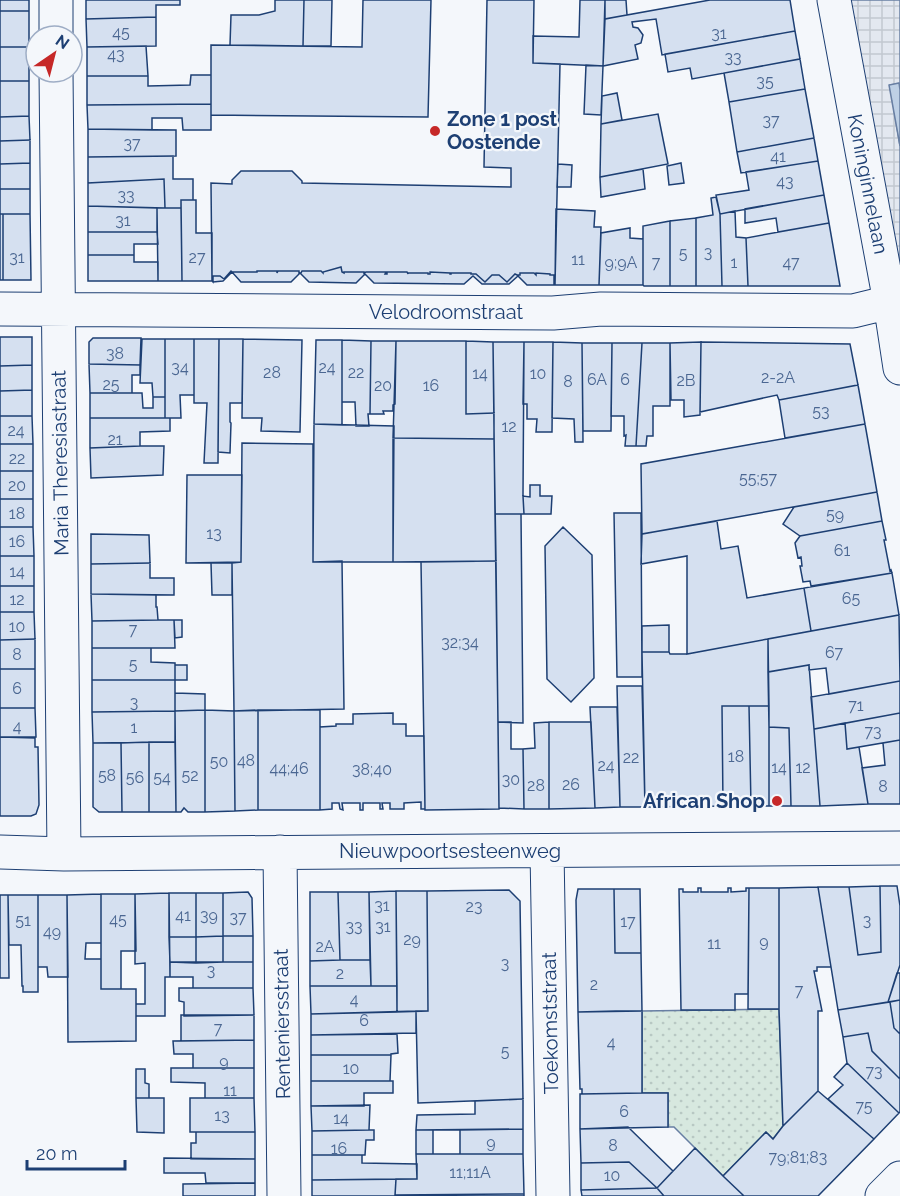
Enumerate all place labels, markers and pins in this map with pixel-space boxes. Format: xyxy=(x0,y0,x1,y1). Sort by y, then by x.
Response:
place label: Zone 1 post Oostende xyxy=(447,107,558,154)
marker: Zone 1 post Oostende xyxy=(428,124,442,138)
place label: African Shop xyxy=(643,789,765,813)
marker: African Shop xyxy=(770,794,784,808)

